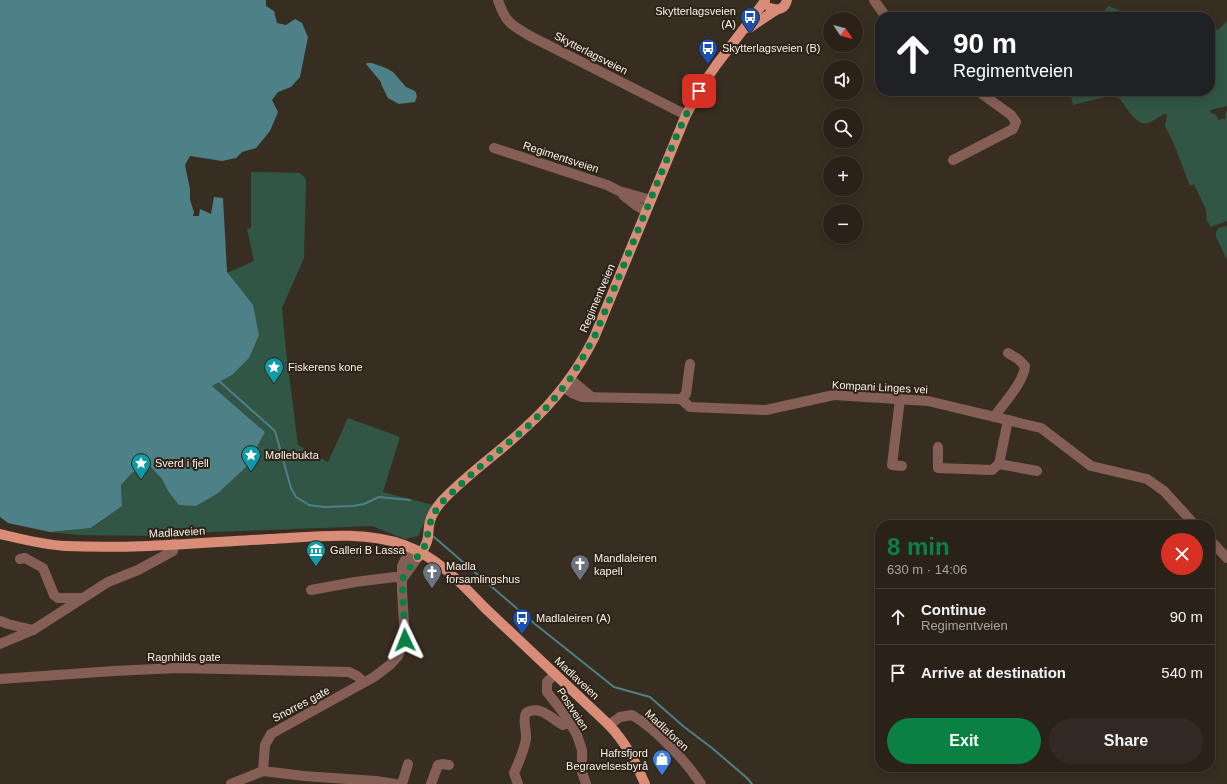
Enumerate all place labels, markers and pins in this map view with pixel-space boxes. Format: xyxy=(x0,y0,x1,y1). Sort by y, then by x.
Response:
place label: Skytterlagsveien (A) xyxy=(655,5,736,30)
bus stop icon: Skytterlagsveien (A) xyxy=(739,6,761,34)
bus stop icon: Skytterlagsveien (B) xyxy=(697,37,719,65)
place label: Skytterlagsveien (B) xyxy=(722,42,820,54)
pin xyxy=(682,74,716,108)
place icon: Fiskerens kone xyxy=(263,356,285,384)
place label: Fiskerens kone xyxy=(288,361,363,373)
place icon: Møllebukta xyxy=(240,444,262,472)
place label: Møllebukta xyxy=(265,449,320,461)
place icon: Sverd i fjell xyxy=(130,452,152,480)
place label: Sverd i fjell xyxy=(155,457,209,469)
museum icon: Galleri B Lassa xyxy=(305,539,327,567)
place label: Galleri B Lassa xyxy=(330,544,405,556)
place label: Mandlaleiren kapell xyxy=(594,552,657,577)
church icon: Mandlaleiren kapell xyxy=(569,553,591,581)
place label: Madla forsamlingshus xyxy=(446,560,520,585)
church icon: Madla forsamlingshus xyxy=(421,561,443,589)
bus stop icon: Madlaleiren (A) xyxy=(511,607,533,635)
place label: Madlaleiren (A) xyxy=(536,612,611,624)
place label: Hafrsfjord Begravelsesbyrå xyxy=(566,747,649,772)
shop icon: Hafrsfjord Begravelsesbyrå xyxy=(651,748,673,776)

